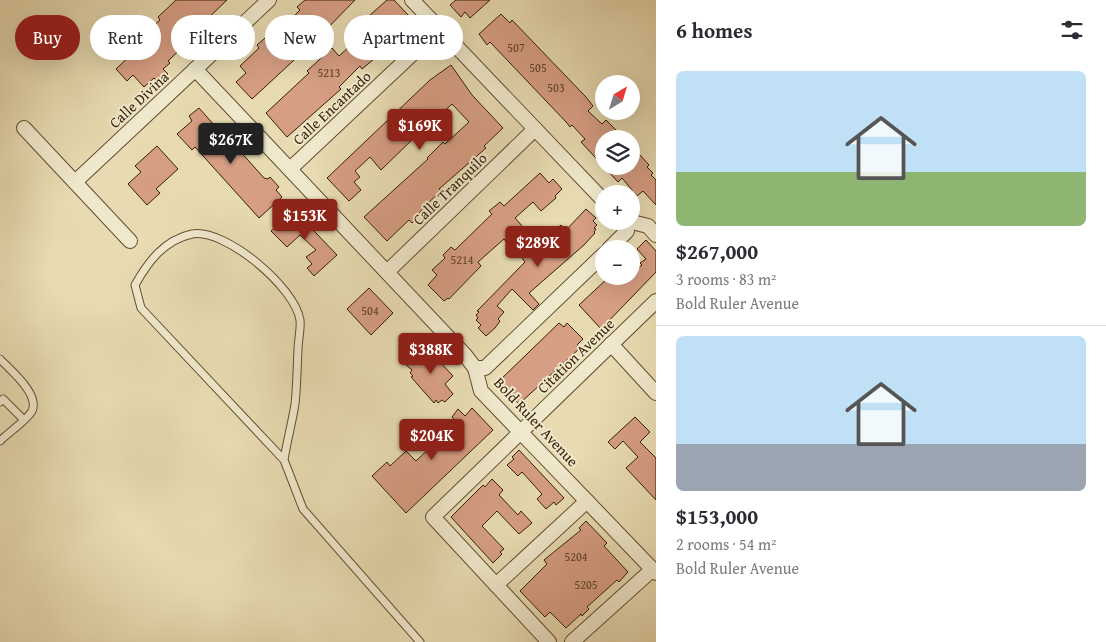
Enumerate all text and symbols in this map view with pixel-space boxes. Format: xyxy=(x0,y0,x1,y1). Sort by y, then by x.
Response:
chip: Buy xyxy=(15,15,80,60)
chip: Rent xyxy=(90,15,161,60)
chip: Filters xyxy=(171,15,255,60)
chip: New xyxy=(265,15,334,60)
chip: Apartment xyxy=(344,15,463,60)
text: 6 homes xyxy=(676,15,752,46)
icon: filters xyxy=(1058,16,1086,44)
house number: 507 xyxy=(507,39,525,56)
house number: 505 xyxy=(529,59,547,76)
house number: 5213 xyxy=(317,64,341,81)
street label: Calle Encantado xyxy=(288,66,376,149)
street label: Calle Divina xyxy=(104,67,173,133)
north arrow xyxy=(595,75,640,120)
map controls xyxy=(595,75,640,285)
house number: 503 xyxy=(547,79,565,96)
icon: home xyxy=(836,103,926,193)
pin: $169K xyxy=(385,108,455,151)
text: $169K xyxy=(398,113,442,137)
pin: $267K xyxy=(196,122,266,165)
text: $267K xyxy=(209,127,253,151)
button: layers xyxy=(595,130,640,175)
street label: Calle Tranquilo xyxy=(408,147,492,230)
button: + xyxy=(595,185,640,230)
pin: $153K xyxy=(270,198,340,241)
text: $153K xyxy=(283,203,327,227)
pin: $289K xyxy=(503,226,573,268)
text: $289K xyxy=(516,230,560,254)
text: $267,000 xyxy=(676,236,758,267)
button: − xyxy=(595,240,640,285)
house number: 5214 xyxy=(450,251,474,268)
text: 3 rooms · 83 m² xyxy=(676,267,776,291)
text: Bold Ruler Avenue xyxy=(676,291,799,315)
house number: 504 xyxy=(361,302,379,319)
street label: Citation Avenue xyxy=(532,313,619,398)
pin: $388K xyxy=(396,332,466,375)
text: $388K xyxy=(409,337,453,361)
icon: home xyxy=(836,369,926,459)
street label: Bold Ruler Avenue xyxy=(489,372,583,471)
pin: $204K xyxy=(397,418,467,461)
text: $204K xyxy=(410,423,454,447)
text: $153,000 xyxy=(676,501,758,532)
text: 2 rooms · 54 m² xyxy=(676,532,776,556)
house number: 5204 xyxy=(564,548,588,565)
text: Bold Ruler Avenue xyxy=(676,556,799,580)
house number: 5205 xyxy=(574,576,598,593)

